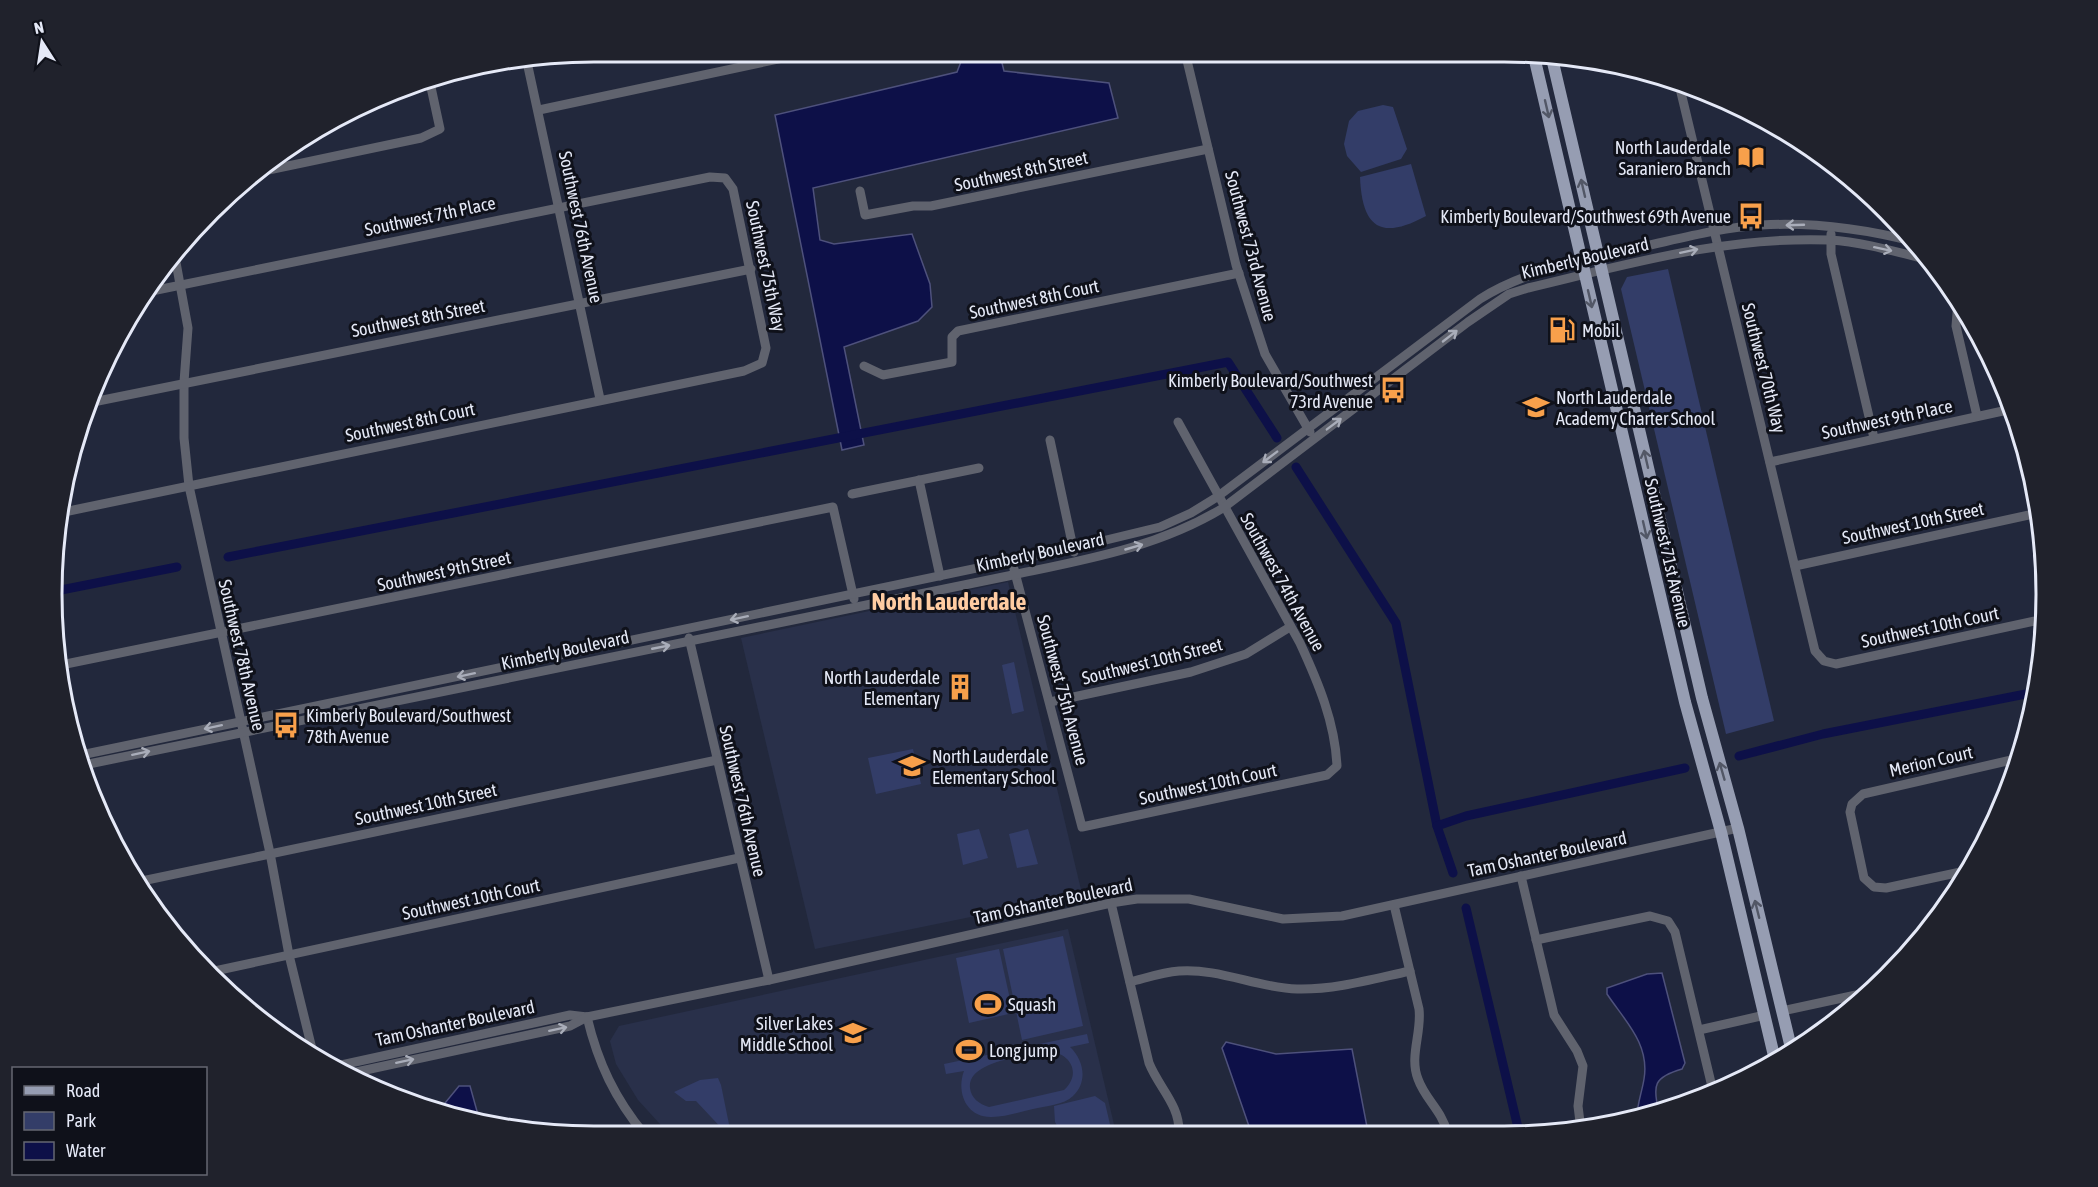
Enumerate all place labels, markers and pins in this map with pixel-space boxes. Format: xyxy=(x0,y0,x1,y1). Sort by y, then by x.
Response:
place label: North Lauderdale Saraniero Branch xyxy=(1615,137,1731,179)
library icon: North Lauderdale Saraniero Branch xyxy=(1736,142,1766,172)
bus stop icon: Kimberly Boulevard/Southwest 69th Avenue xyxy=(1736,201,1766,231)
place label: Kimberly Boulevard/Southwest 69th Avenue xyxy=(1440,206,1731,227)
fuel station icon: Mobil xyxy=(1547,315,1577,345)
place label: Mobil xyxy=(1582,320,1620,341)
place label: Kimberly Boulevard/Southwest 73rd Avenue xyxy=(1168,370,1373,412)
bus stop icon: Kimberly Boulevard/Southwest 73rd Avenue xyxy=(1378,375,1408,405)
place label: North Lauderdale Academy Charter School xyxy=(1556,387,1716,429)
school or university icon: North Lauderdale Academy Charter School xyxy=(1521,392,1551,422)
place label: North Lauderdale Elementary xyxy=(824,667,940,709)
building icon: North Lauderdale Elementary xyxy=(945,672,975,702)
place label: Kimberly Boulevard/Southwest 78th Avenue xyxy=(306,705,511,747)
bus stop icon: Kimberly Boulevard/Southwest 78th Avenue xyxy=(271,710,301,740)
place label: North Lauderdale Elementary School xyxy=(932,746,1056,788)
school or university icon: North Lauderdale Elementary School xyxy=(897,751,927,781)
sports icon: Squash xyxy=(973,989,1003,1019)
place label: Squash xyxy=(1008,994,1056,1015)
place label: Silver Lakes Middle School xyxy=(740,1013,833,1055)
school or university icon: Silver Lakes Middle School xyxy=(838,1018,868,1048)
sports icon: Long jump xyxy=(954,1035,984,1065)
place label: Long jump xyxy=(989,1040,1058,1061)

